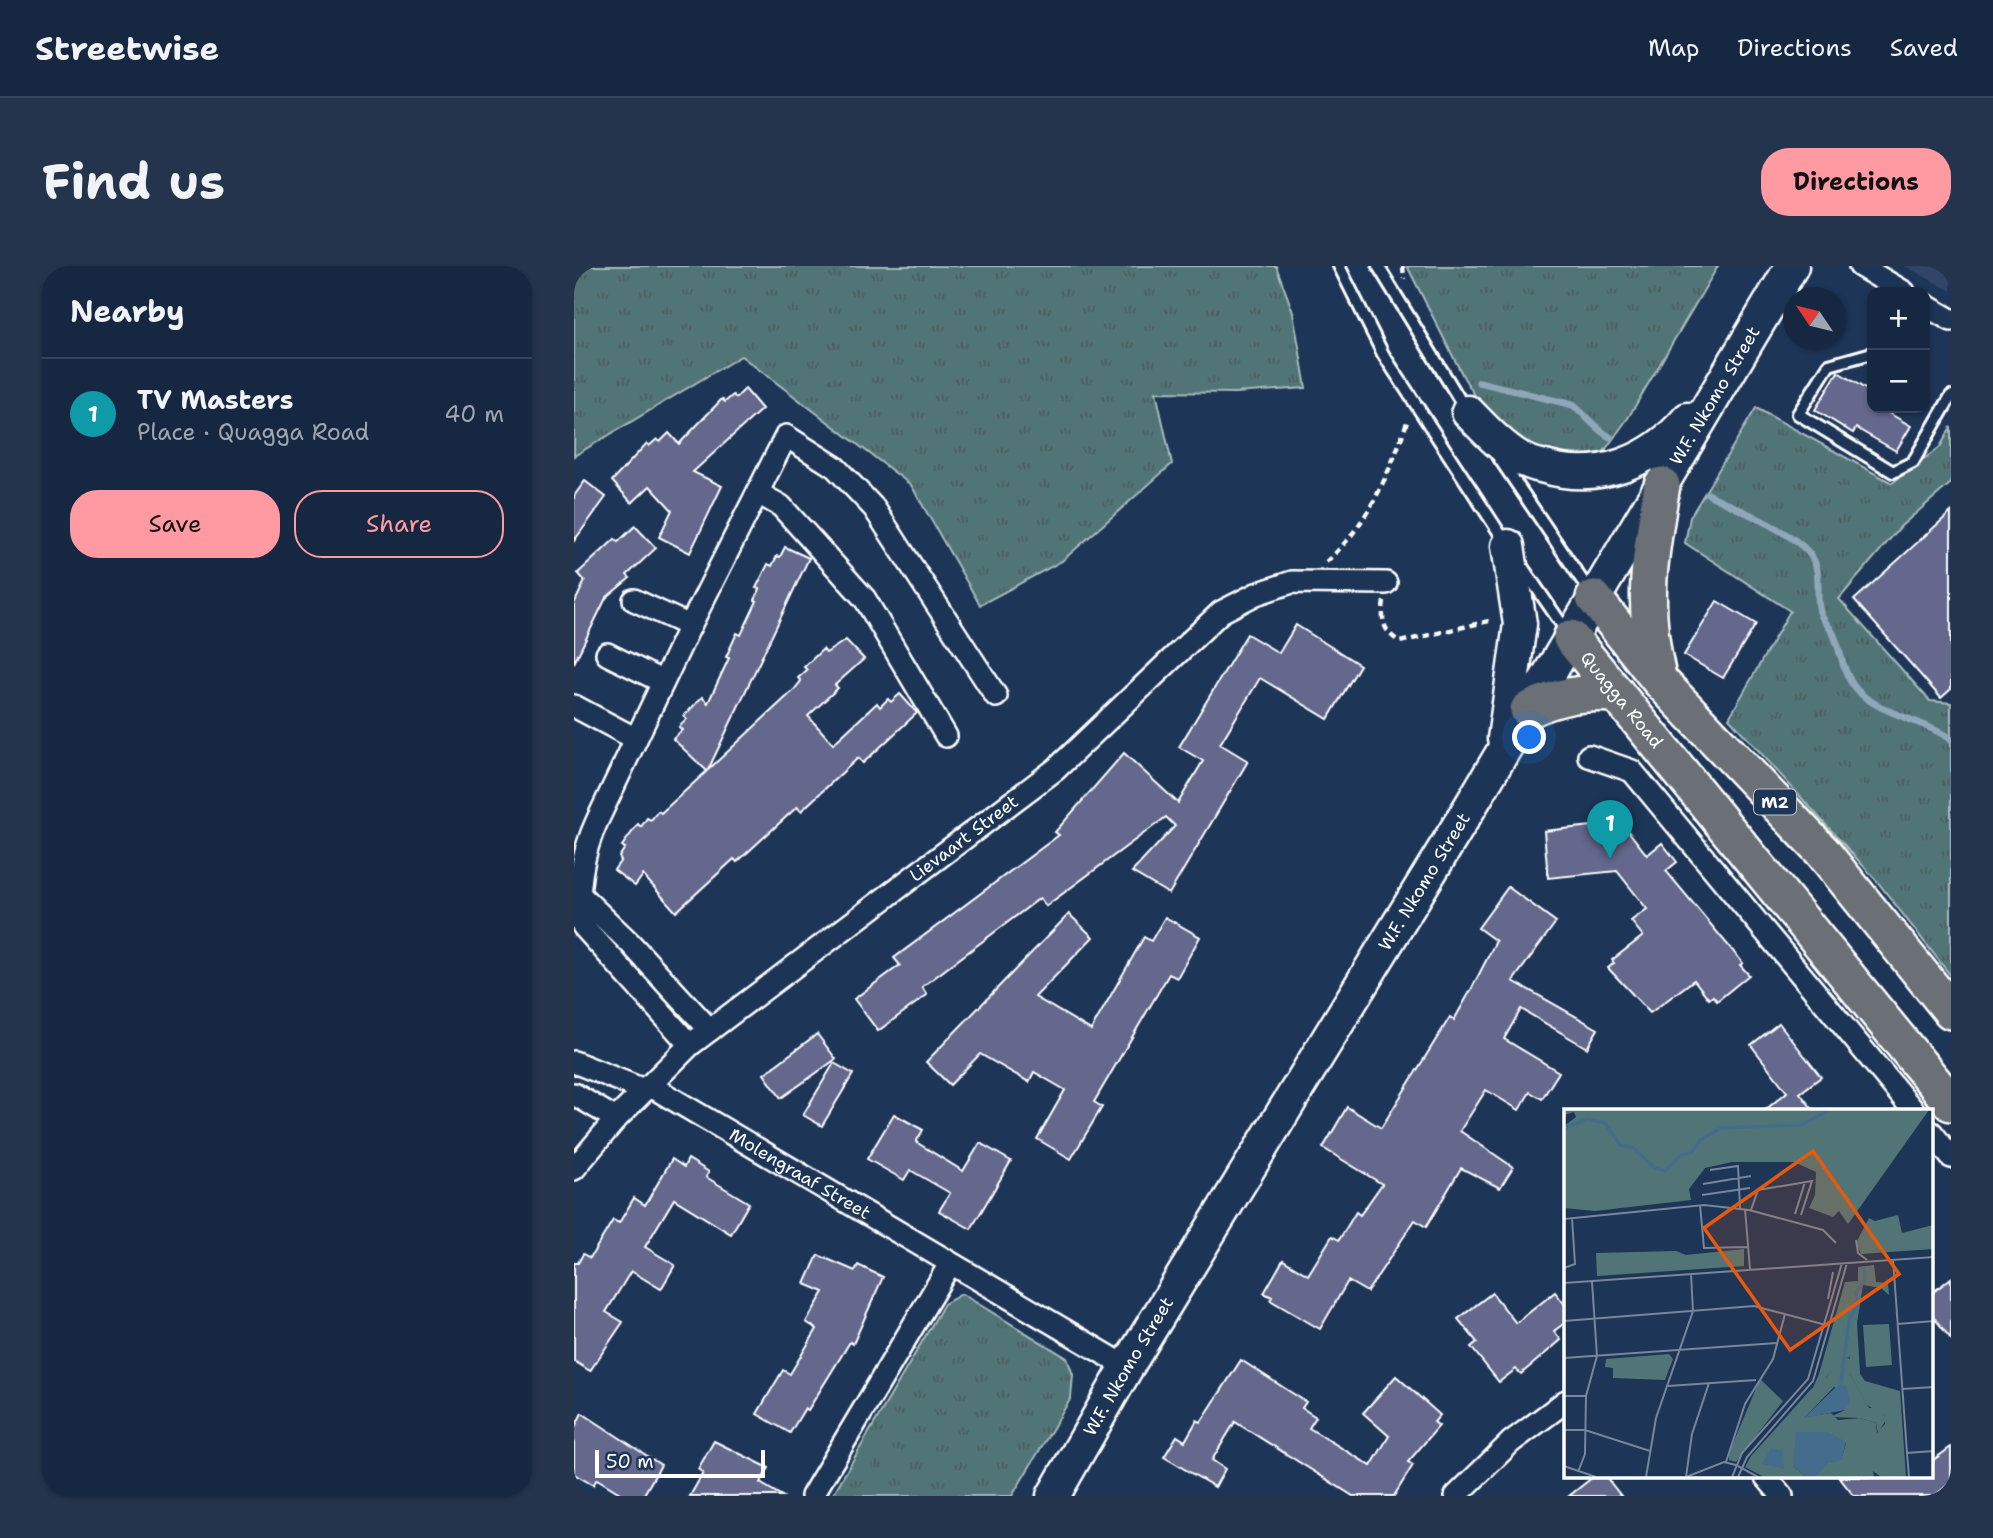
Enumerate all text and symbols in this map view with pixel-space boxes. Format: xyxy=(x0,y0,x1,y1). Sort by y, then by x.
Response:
text: Streetwise xyxy=(35,26,219,71)
text: Map xyxy=(1648,32,1699,64)
text: Directions xyxy=(1737,32,1852,64)
text: Saved xyxy=(1890,32,1958,64)
button: Directions xyxy=(1761,148,1951,216)
text: Find us xyxy=(42,149,225,215)
north arrow xyxy=(1783,287,1846,350)
map controls xyxy=(1867,287,1930,413)
button: + xyxy=(1867,287,1930,350)
text: Nearby xyxy=(70,291,185,332)
street label: W.F. Nkomo Street xyxy=(1664,322,1765,470)
button: − xyxy=(1867,350,1930,413)
text: TV Masters xyxy=(137,382,293,417)
text: 1 xyxy=(88,399,98,429)
text: 40 m xyxy=(444,399,504,429)
text: Place · Quagga Road xyxy=(137,417,369,447)
button: Save xyxy=(70,490,280,558)
button: Share xyxy=(294,490,504,558)
street label: Quagga Road xyxy=(1575,646,1668,754)
your location xyxy=(1512,720,1546,754)
street label: Lievaart Street xyxy=(905,790,1023,887)
road number: M2 xyxy=(1754,790,1796,814)
pin: 1 xyxy=(1587,800,1633,858)
street label: W.F. Nkomo Street xyxy=(1373,808,1476,955)
inset map xyxy=(1564,1109,1934,1478)
street label: Molengraaf Street xyxy=(725,1123,875,1225)
street label: W.F. Nkomo Street xyxy=(1078,1292,1179,1440)
scale bar xyxy=(595,1447,765,1479)
text: 50 m xyxy=(606,1449,654,1474)

